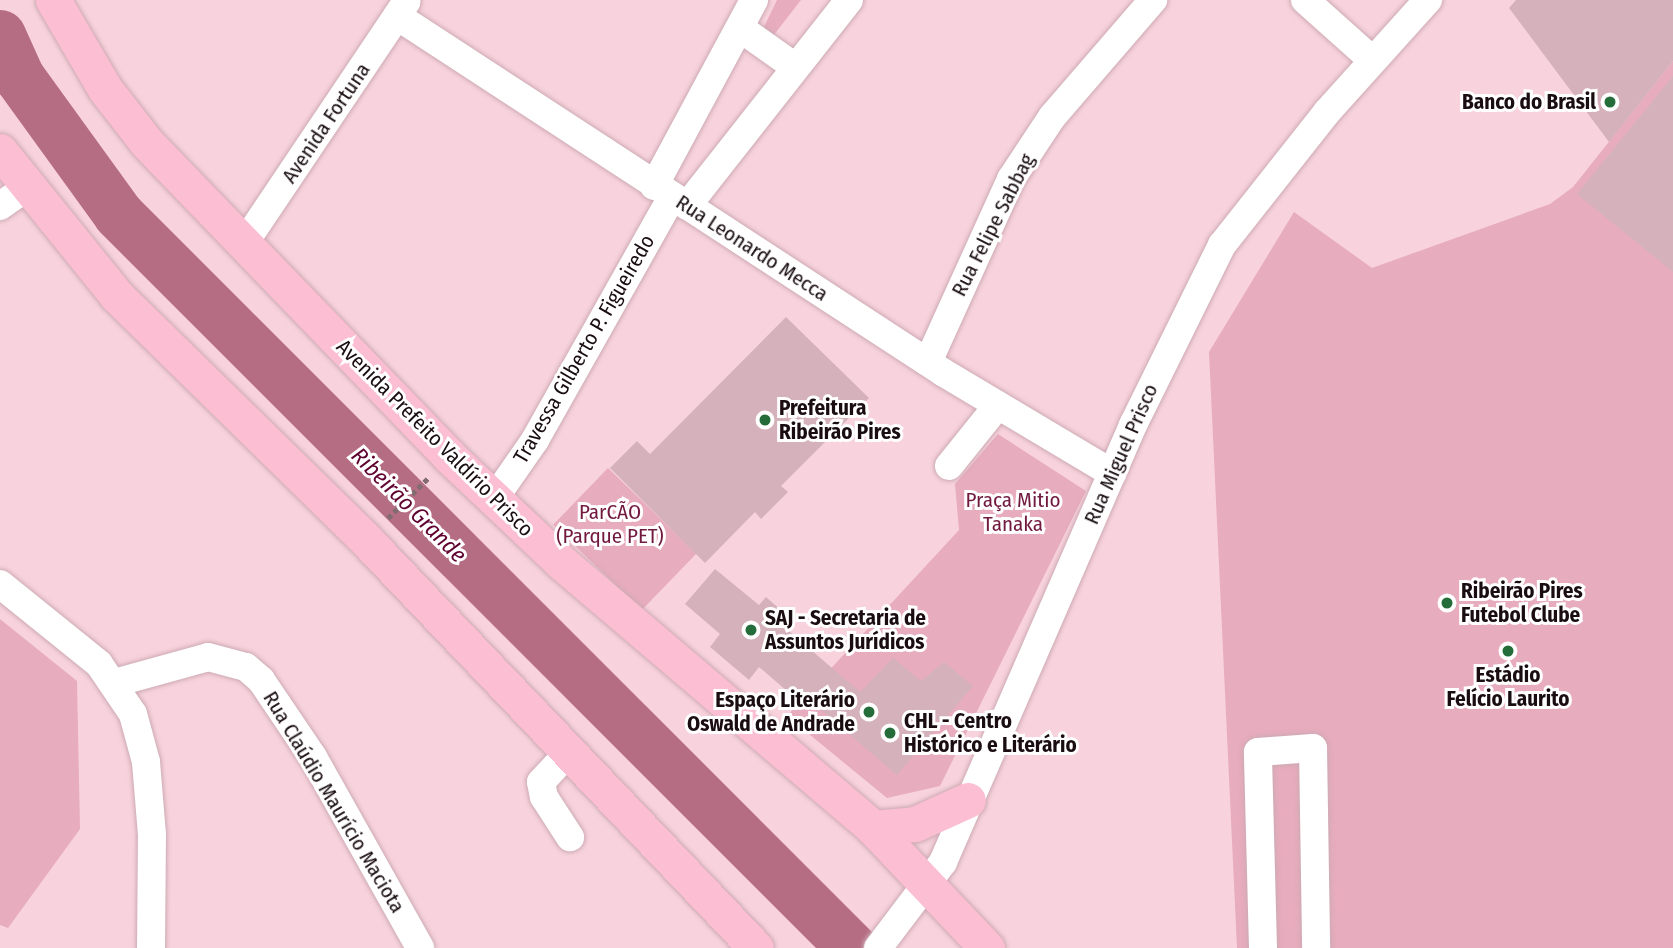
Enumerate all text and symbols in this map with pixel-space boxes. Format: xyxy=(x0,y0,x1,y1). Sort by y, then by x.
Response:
street label: Avenida Fortuna xyxy=(277,58,375,188)
place label: Banco do Brasil xyxy=(1462,89,1596,115)
marker: Banco do Brasil xyxy=(1602,94,1618,110)
street label: Rua Felipe Sabbag xyxy=(946,150,1040,300)
street label: Rua Leonardo Mecca xyxy=(671,189,833,307)
street label: Travessa Gilberto P. Figueiredo xyxy=(508,230,660,468)
street label: Avenida Prefeito Valdírio Prisco xyxy=(331,334,539,542)
street label: Rua Miguel Prisco xyxy=(1079,380,1163,528)
place label: Prefeitura Ribeirão Pires xyxy=(779,395,901,445)
marker: Prefeitura Ribeirão Pires xyxy=(757,412,773,428)
water label: Ribeirão Grande xyxy=(346,442,472,568)
park label: Praça Mitio Tanaka xyxy=(966,487,1060,537)
park label: ParCÃO (Parque PET) xyxy=(556,499,664,549)
place label: Ribeirão Pires Futebol Clube xyxy=(1461,578,1583,628)
marker: Ribeirão Pires Futebol Clube xyxy=(1439,595,1455,611)
place label: SAJ - Secretaria de Assuntos Jurídicos xyxy=(765,605,926,655)
marker: SAJ - Secretaria de Assuntos Jurídicos xyxy=(743,622,759,638)
marker: Estádio Felício Laurito xyxy=(1500,643,1516,659)
place label: Estádio Felício Laurito xyxy=(1447,662,1569,712)
street label: Rua Claúdio Maurício Maciota xyxy=(258,687,410,917)
place label: Espaço Literário Oswald de Andrade xyxy=(687,687,855,737)
marker: Espaço Literário Oswald de Andrade xyxy=(861,704,877,720)
place label: CHL - Centro Histórico e Literário xyxy=(904,708,1077,758)
marker: CHL - Centro Histórico e Literário xyxy=(882,725,898,741)

